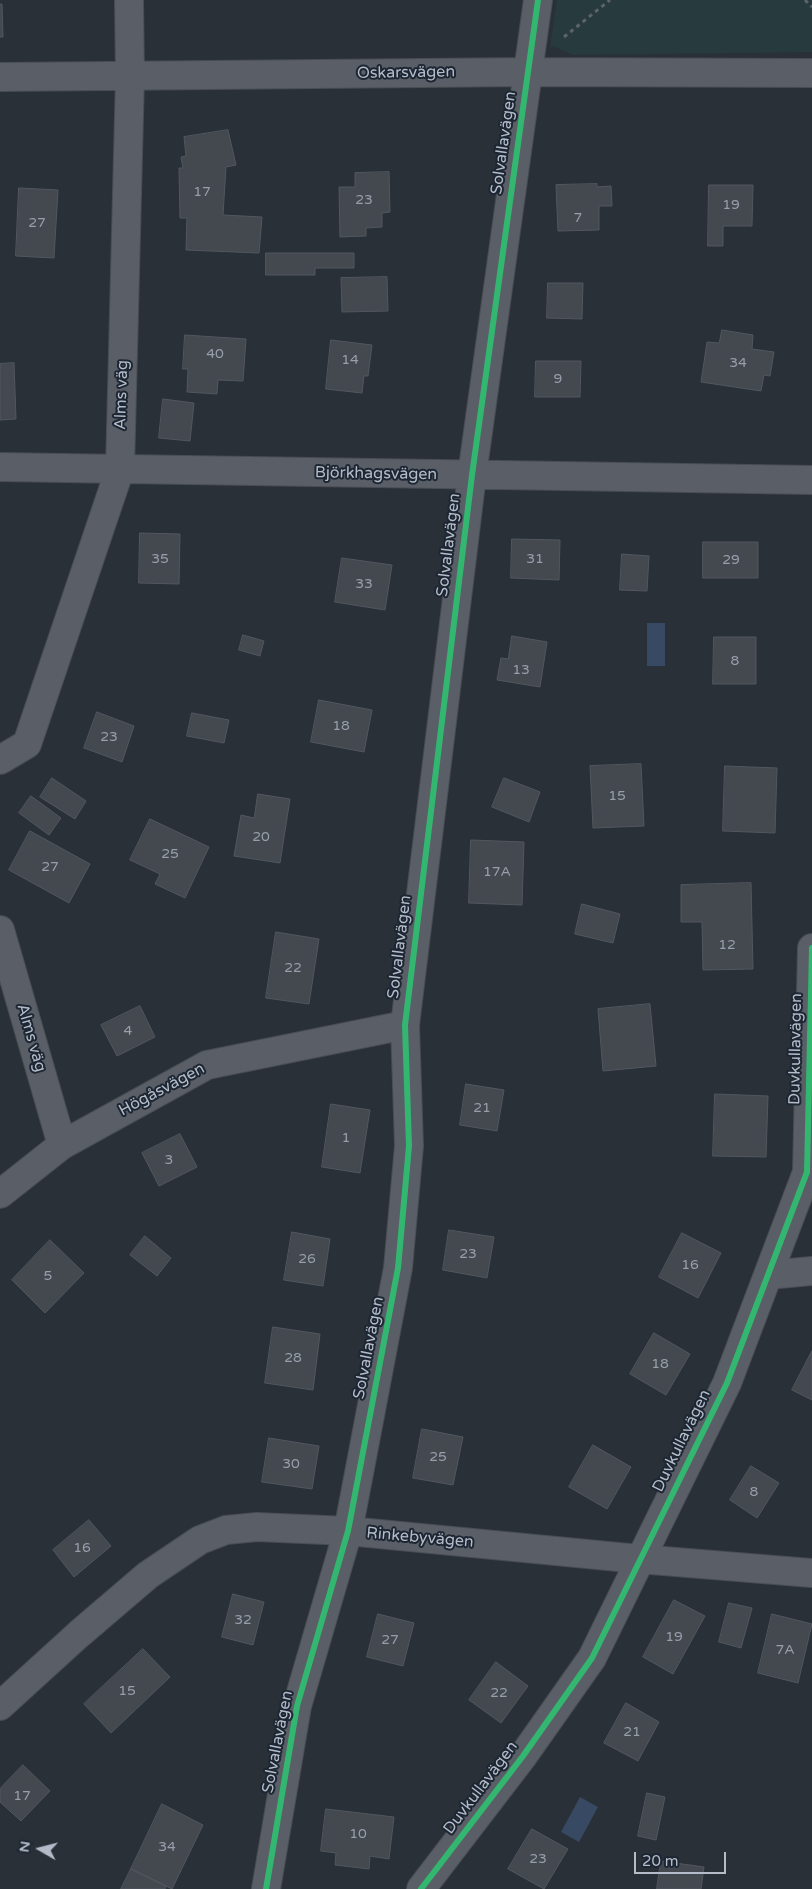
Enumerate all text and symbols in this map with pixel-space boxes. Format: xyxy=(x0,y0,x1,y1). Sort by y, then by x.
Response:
street label: Oskarsvägen xyxy=(357,63,455,83)
street label: Solvallavägen xyxy=(487,90,521,196)
house number: 17 xyxy=(193,184,211,200)
house number: 23 xyxy=(355,192,373,208)
house number: 19 xyxy=(722,197,740,213)
house number: 7 xyxy=(574,210,582,226)
house number: 27 xyxy=(28,215,46,231)
house number: 40 xyxy=(206,346,224,362)
house number: 14 xyxy=(341,352,359,368)
house number: 34 xyxy=(729,355,747,371)
street label: Alms väg xyxy=(111,360,133,430)
house number: 9 xyxy=(554,371,562,387)
street label: Björkhagsvägen xyxy=(315,463,437,485)
street label: Solvallavägen xyxy=(433,492,465,598)
house number: 35 xyxy=(151,551,169,567)
house number: 31 xyxy=(526,551,544,567)
house number: 29 xyxy=(722,552,740,568)
house number: 33 xyxy=(355,576,373,592)
house number: 8 xyxy=(731,653,739,669)
house number: 13 xyxy=(512,662,530,678)
house number: 18 xyxy=(332,718,350,734)
house number: 23 xyxy=(100,729,118,745)
house number: 15 xyxy=(608,788,626,804)
house number: 20 xyxy=(252,829,270,845)
house number: 25 xyxy=(161,846,179,862)
house number: 27 xyxy=(41,859,59,875)
house number: 17A xyxy=(483,864,511,880)
street label: Solvallavägen xyxy=(384,894,416,1000)
house number: 12 xyxy=(718,937,736,953)
house number: 22 xyxy=(284,960,302,976)
street label: Duvkullavägen xyxy=(785,993,807,1105)
street label: Alms väg xyxy=(12,1002,50,1074)
house number: 4 xyxy=(124,1023,132,1039)
street label: Högåsvägen xyxy=(116,1059,208,1121)
house number: 21 xyxy=(473,1100,491,1116)
house number: 1 xyxy=(342,1130,350,1146)
house number: 3 xyxy=(165,1152,173,1168)
house number: 23 xyxy=(459,1246,477,1262)
house number: 26 xyxy=(298,1251,316,1267)
house number: 16 xyxy=(681,1257,699,1273)
house number: 5 xyxy=(44,1268,52,1284)
street label: Solvallavägen xyxy=(350,1295,388,1401)
house number: 28 xyxy=(284,1350,302,1366)
house number: 18 xyxy=(651,1356,669,1372)
street label: Duvkullavägen xyxy=(649,1387,715,1495)
house number: 25 xyxy=(429,1449,447,1465)
house number: 30 xyxy=(282,1456,300,1472)
house number: 8 xyxy=(750,1484,758,1500)
street label: Rinkebyvägen xyxy=(366,1524,474,1552)
house number: 16 xyxy=(73,1540,91,1556)
house number: 32 xyxy=(234,1612,252,1628)
house number: 19 xyxy=(665,1629,683,1645)
house number: 27 xyxy=(381,1632,399,1648)
house number: 7A xyxy=(775,1642,795,1658)
house number: 15 xyxy=(118,1683,136,1699)
house number: 22 xyxy=(490,1685,508,1701)
street label: Solvallavägen xyxy=(259,1689,297,1795)
house number: 21 xyxy=(623,1724,641,1740)
street label: Duvkullavägen xyxy=(440,1738,522,1838)
house number: 17 xyxy=(13,1788,31,1804)
north arrow xyxy=(15,1824,65,1874)
house number: 10 xyxy=(349,1826,367,1842)
house number: 34 xyxy=(158,1839,176,1855)
text: N xyxy=(15,1840,34,1854)
scale bar xyxy=(637,1842,730,1874)
house number: 23 xyxy=(529,1851,547,1867)
text: 20 m xyxy=(642,1852,679,1870)

